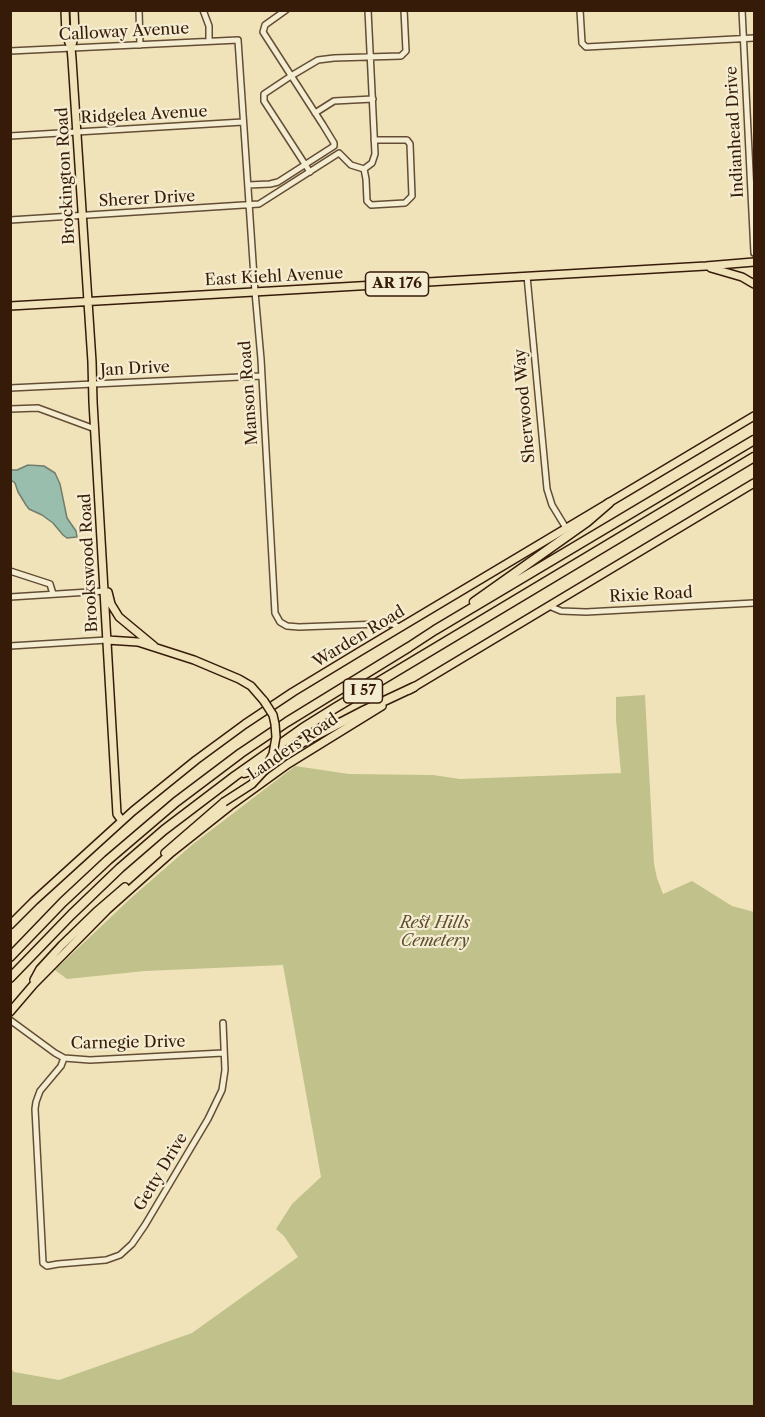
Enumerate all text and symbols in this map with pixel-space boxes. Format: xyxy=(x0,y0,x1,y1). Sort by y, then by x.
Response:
street label: Calloway Avenue xyxy=(58,19,190,45)
street label: Indianhead Drive xyxy=(722,66,748,198)
street label: Ridgelea Avenue xyxy=(80,102,208,128)
street label: Brockington Road xyxy=(53,107,79,245)
street label: Sherer Drive xyxy=(98,187,196,211)
street label: East Kiehl Avenue xyxy=(204,264,344,290)
road number: AR 176 xyxy=(366,272,428,296)
street label: Manson Road xyxy=(236,340,262,446)
street label: Sherwood Way xyxy=(510,348,540,464)
street label: Jan Drive xyxy=(100,358,170,380)
street label: Brookswood Road xyxy=(76,493,102,633)
street label: Rixie Road xyxy=(609,583,693,607)
street label: Warden Road xyxy=(310,602,408,672)
road number: I 57 xyxy=(344,679,382,703)
street label: Landers Road xyxy=(244,710,342,784)
park label: Rest Hills Cemetery xyxy=(400,913,470,951)
street label: Carnegie Drive xyxy=(71,1032,185,1054)
street label: Getty Drive xyxy=(130,1129,192,1215)

